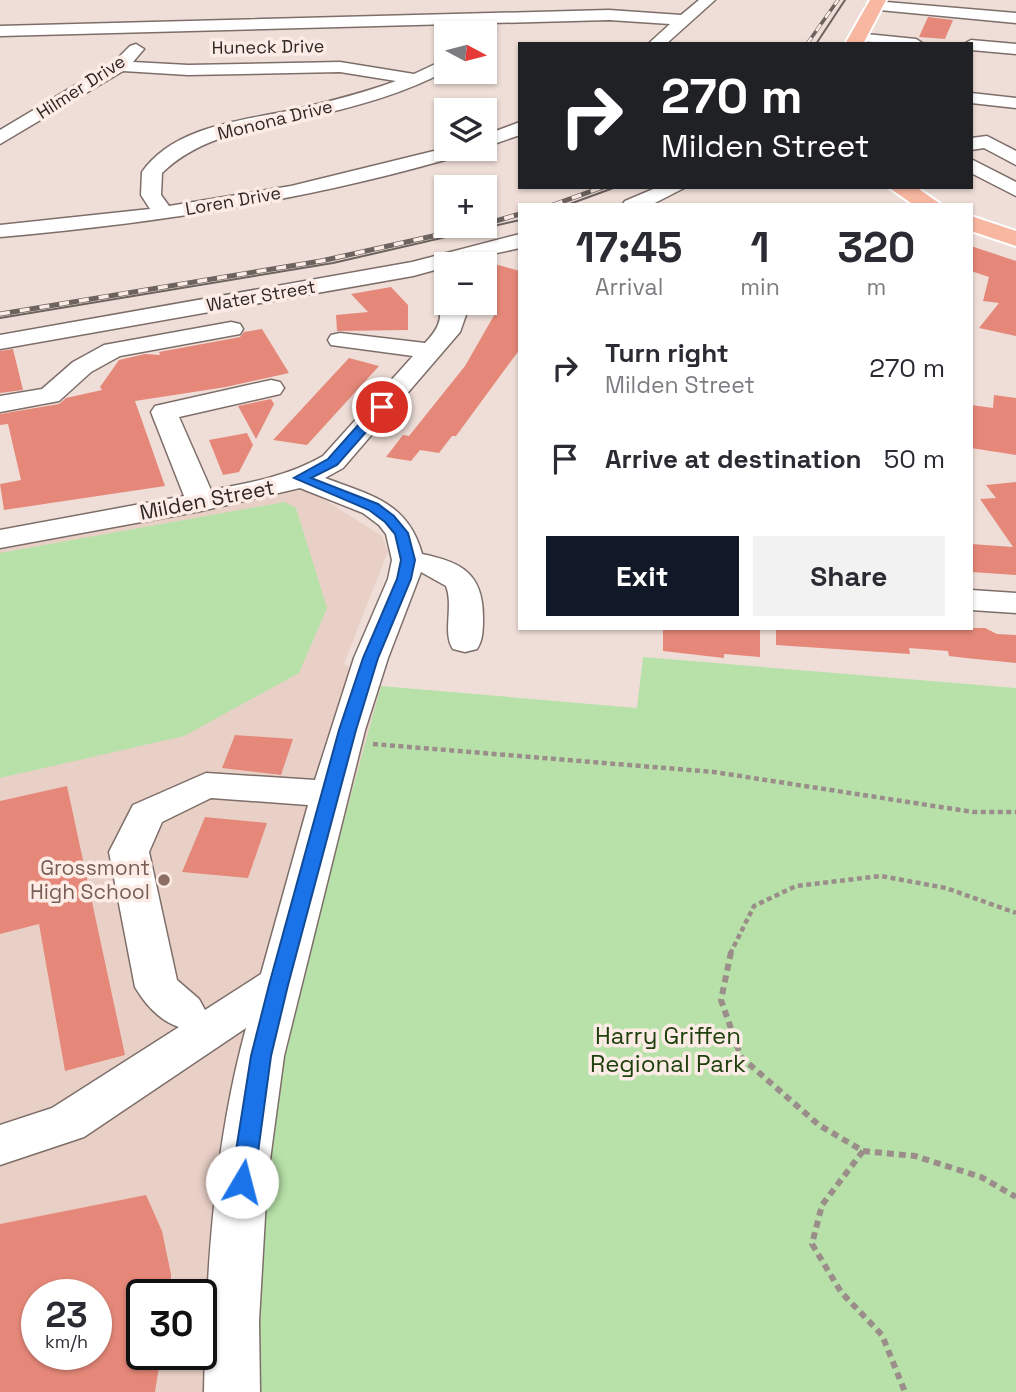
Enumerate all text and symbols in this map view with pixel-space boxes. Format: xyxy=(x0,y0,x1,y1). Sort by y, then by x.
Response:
north arrow xyxy=(434,21,497,84)
map controls xyxy=(434,21,497,315)
street label: Huneck Drive xyxy=(211,34,325,59)
street label: Hilmer Drive xyxy=(32,49,129,124)
text: 270 m xyxy=(661,65,803,127)
icon: right xyxy=(546,70,637,161)
street label: Monona Drive xyxy=(215,94,335,145)
button: layers xyxy=(434,98,497,161)
text: Milden Street xyxy=(661,126,870,166)
button: + xyxy=(434,175,497,238)
street label: Loren Drive xyxy=(183,181,283,220)
text: 17:45 xyxy=(576,221,682,274)
text: 1 xyxy=(750,221,769,274)
text: 320 xyxy=(838,221,915,274)
button: − xyxy=(434,252,497,315)
text: Arrival xyxy=(595,272,663,302)
text: min xyxy=(740,272,780,302)
text: m xyxy=(866,272,886,302)
street label: Water Street xyxy=(205,275,317,316)
text: Turn right xyxy=(605,336,729,370)
icon: right xyxy=(546,349,584,387)
text: 270 m xyxy=(869,351,945,385)
text: Milden Street xyxy=(605,370,755,400)
pin xyxy=(352,377,412,437)
icon: arrive xyxy=(363,388,401,426)
icon: arrive xyxy=(546,440,584,478)
text: Arrive at destination xyxy=(605,442,862,476)
text: 50 m xyxy=(884,442,945,476)
street label: Milden Street xyxy=(137,473,277,526)
button: Exit xyxy=(546,536,739,616)
button: Share xyxy=(753,536,945,616)
place label: Grossmont High School xyxy=(30,854,150,905)
marker: Grossmont High School xyxy=(156,872,172,888)
park label: Harry Griffen Regional Park xyxy=(590,1020,746,1079)
position arrow xyxy=(205,1145,279,1219)
speed limit sign: 30 xyxy=(126,1279,217,1370)
text: 23 xyxy=(45,1293,88,1337)
text: km/h xyxy=(45,1330,88,1353)

